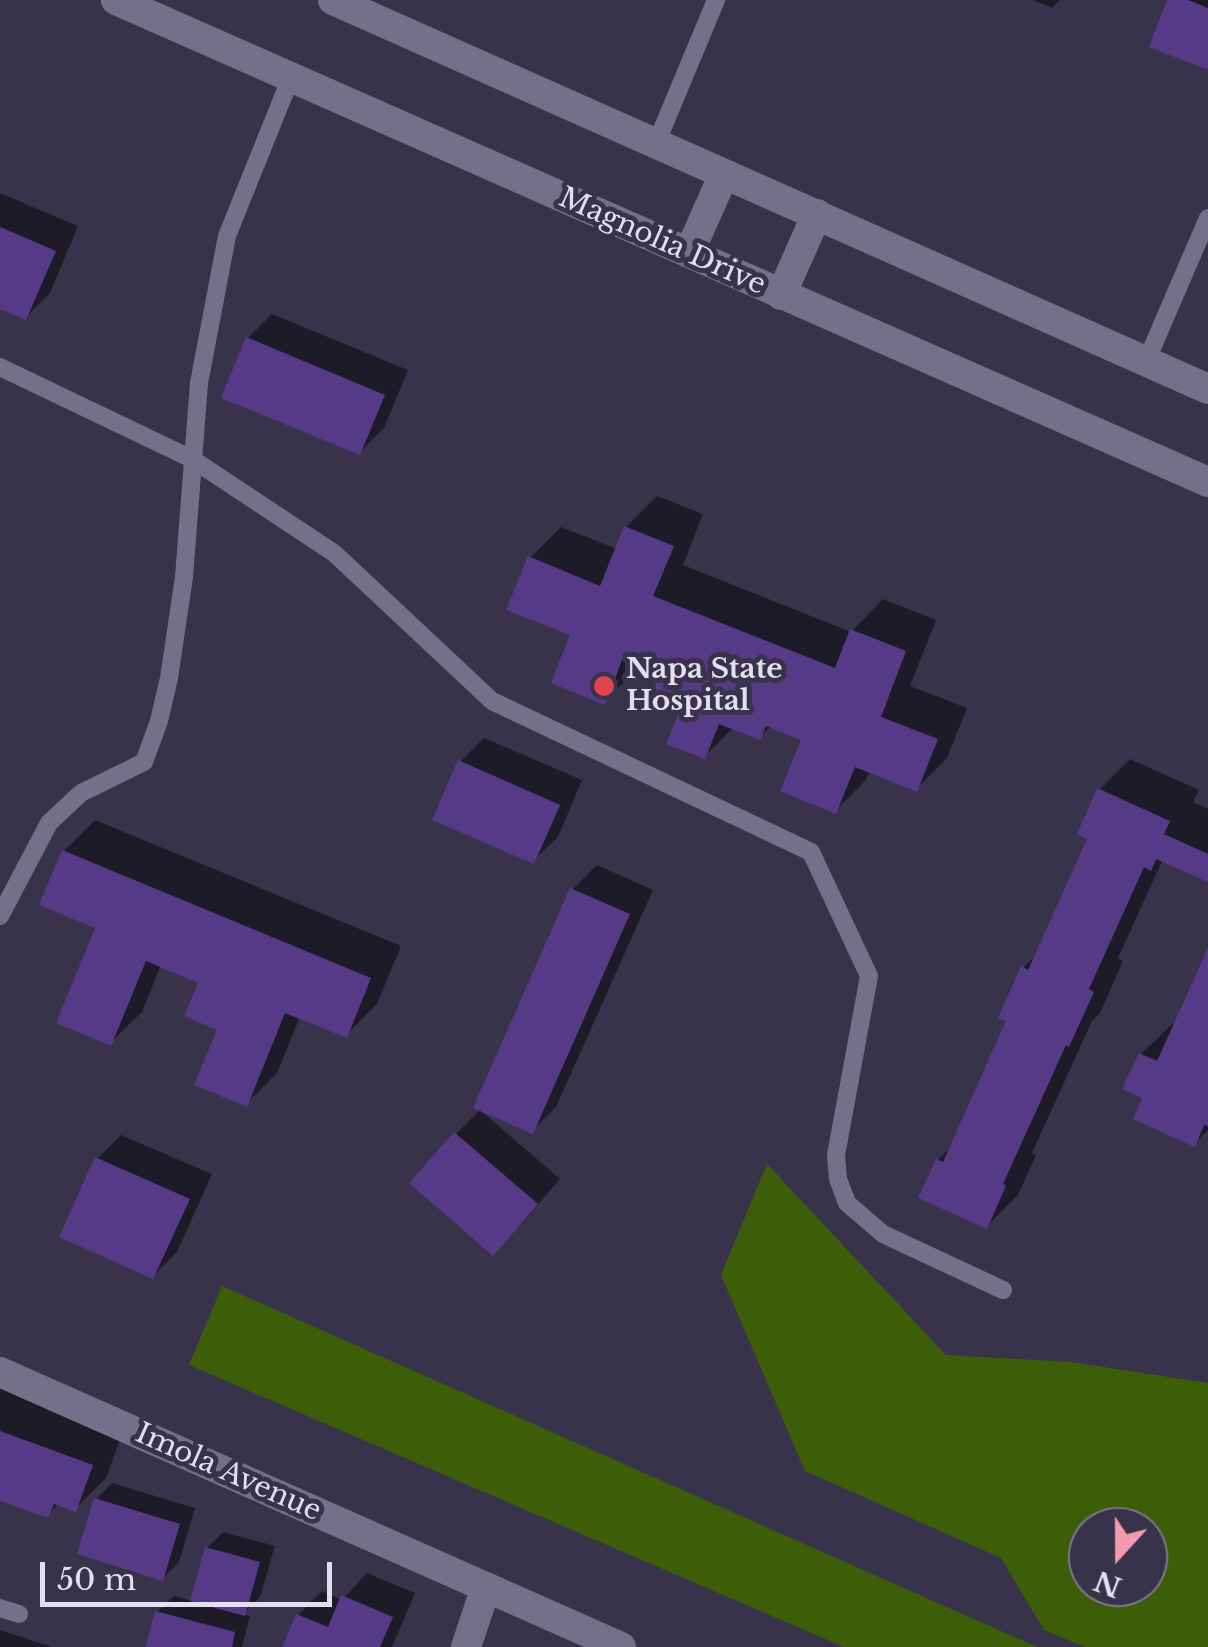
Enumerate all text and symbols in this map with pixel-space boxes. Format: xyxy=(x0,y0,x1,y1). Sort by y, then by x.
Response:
street label: Magnolia Drive xyxy=(553,181,771,303)
place label: Napa State Hospital xyxy=(626,653,783,719)
marker: Napa State Hospital xyxy=(591,673,617,699)
street label: Imola Avenue xyxy=(130,1417,326,1529)
north arrow xyxy=(1068,1507,1168,1607)
scale bar xyxy=(45,1542,338,1604)
text: 50 m xyxy=(57,1561,136,1598)
text: N xyxy=(1089,1563,1126,1605)

